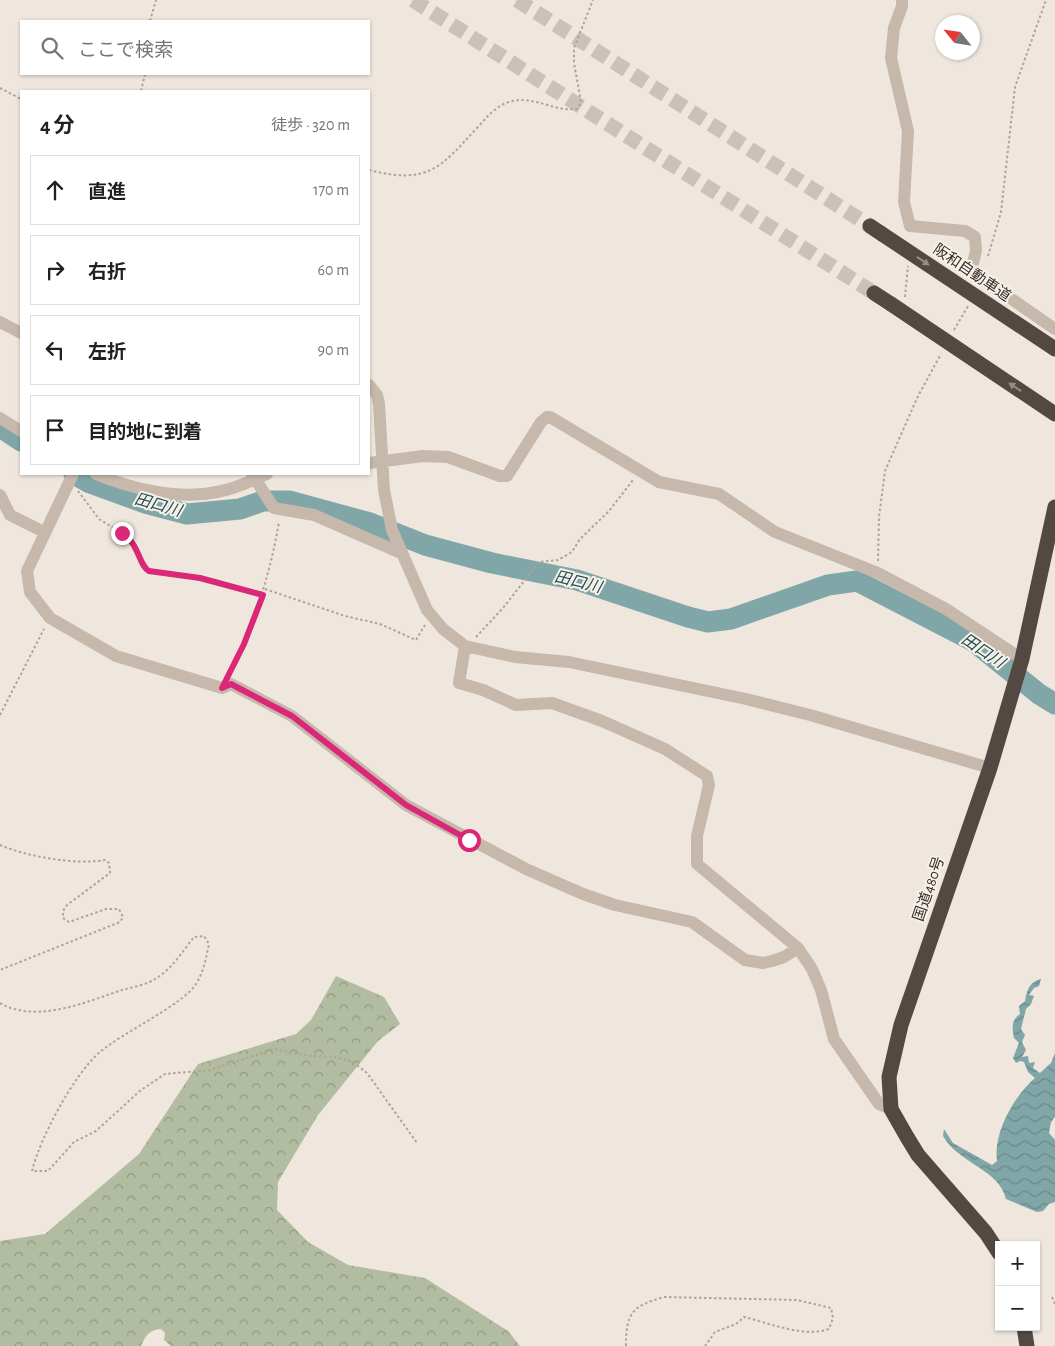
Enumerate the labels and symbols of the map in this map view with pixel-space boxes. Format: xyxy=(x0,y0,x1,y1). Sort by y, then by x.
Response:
north arrow xyxy=(935,15,980,60)
street label: 阪和自動車道 xyxy=(930,241,1014,304)
one-way arrow xyxy=(916,256,930,266)
one-way arrow xyxy=(1008,382,1021,391)
water label: 田口川 xyxy=(133,491,185,520)
route end xyxy=(111,522,134,545)
water label: 田口川 xyxy=(553,568,605,596)
water label: 田口川 xyxy=(959,631,1009,672)
route start xyxy=(458,829,481,852)
street label: 国道480号 xyxy=(910,854,947,923)

